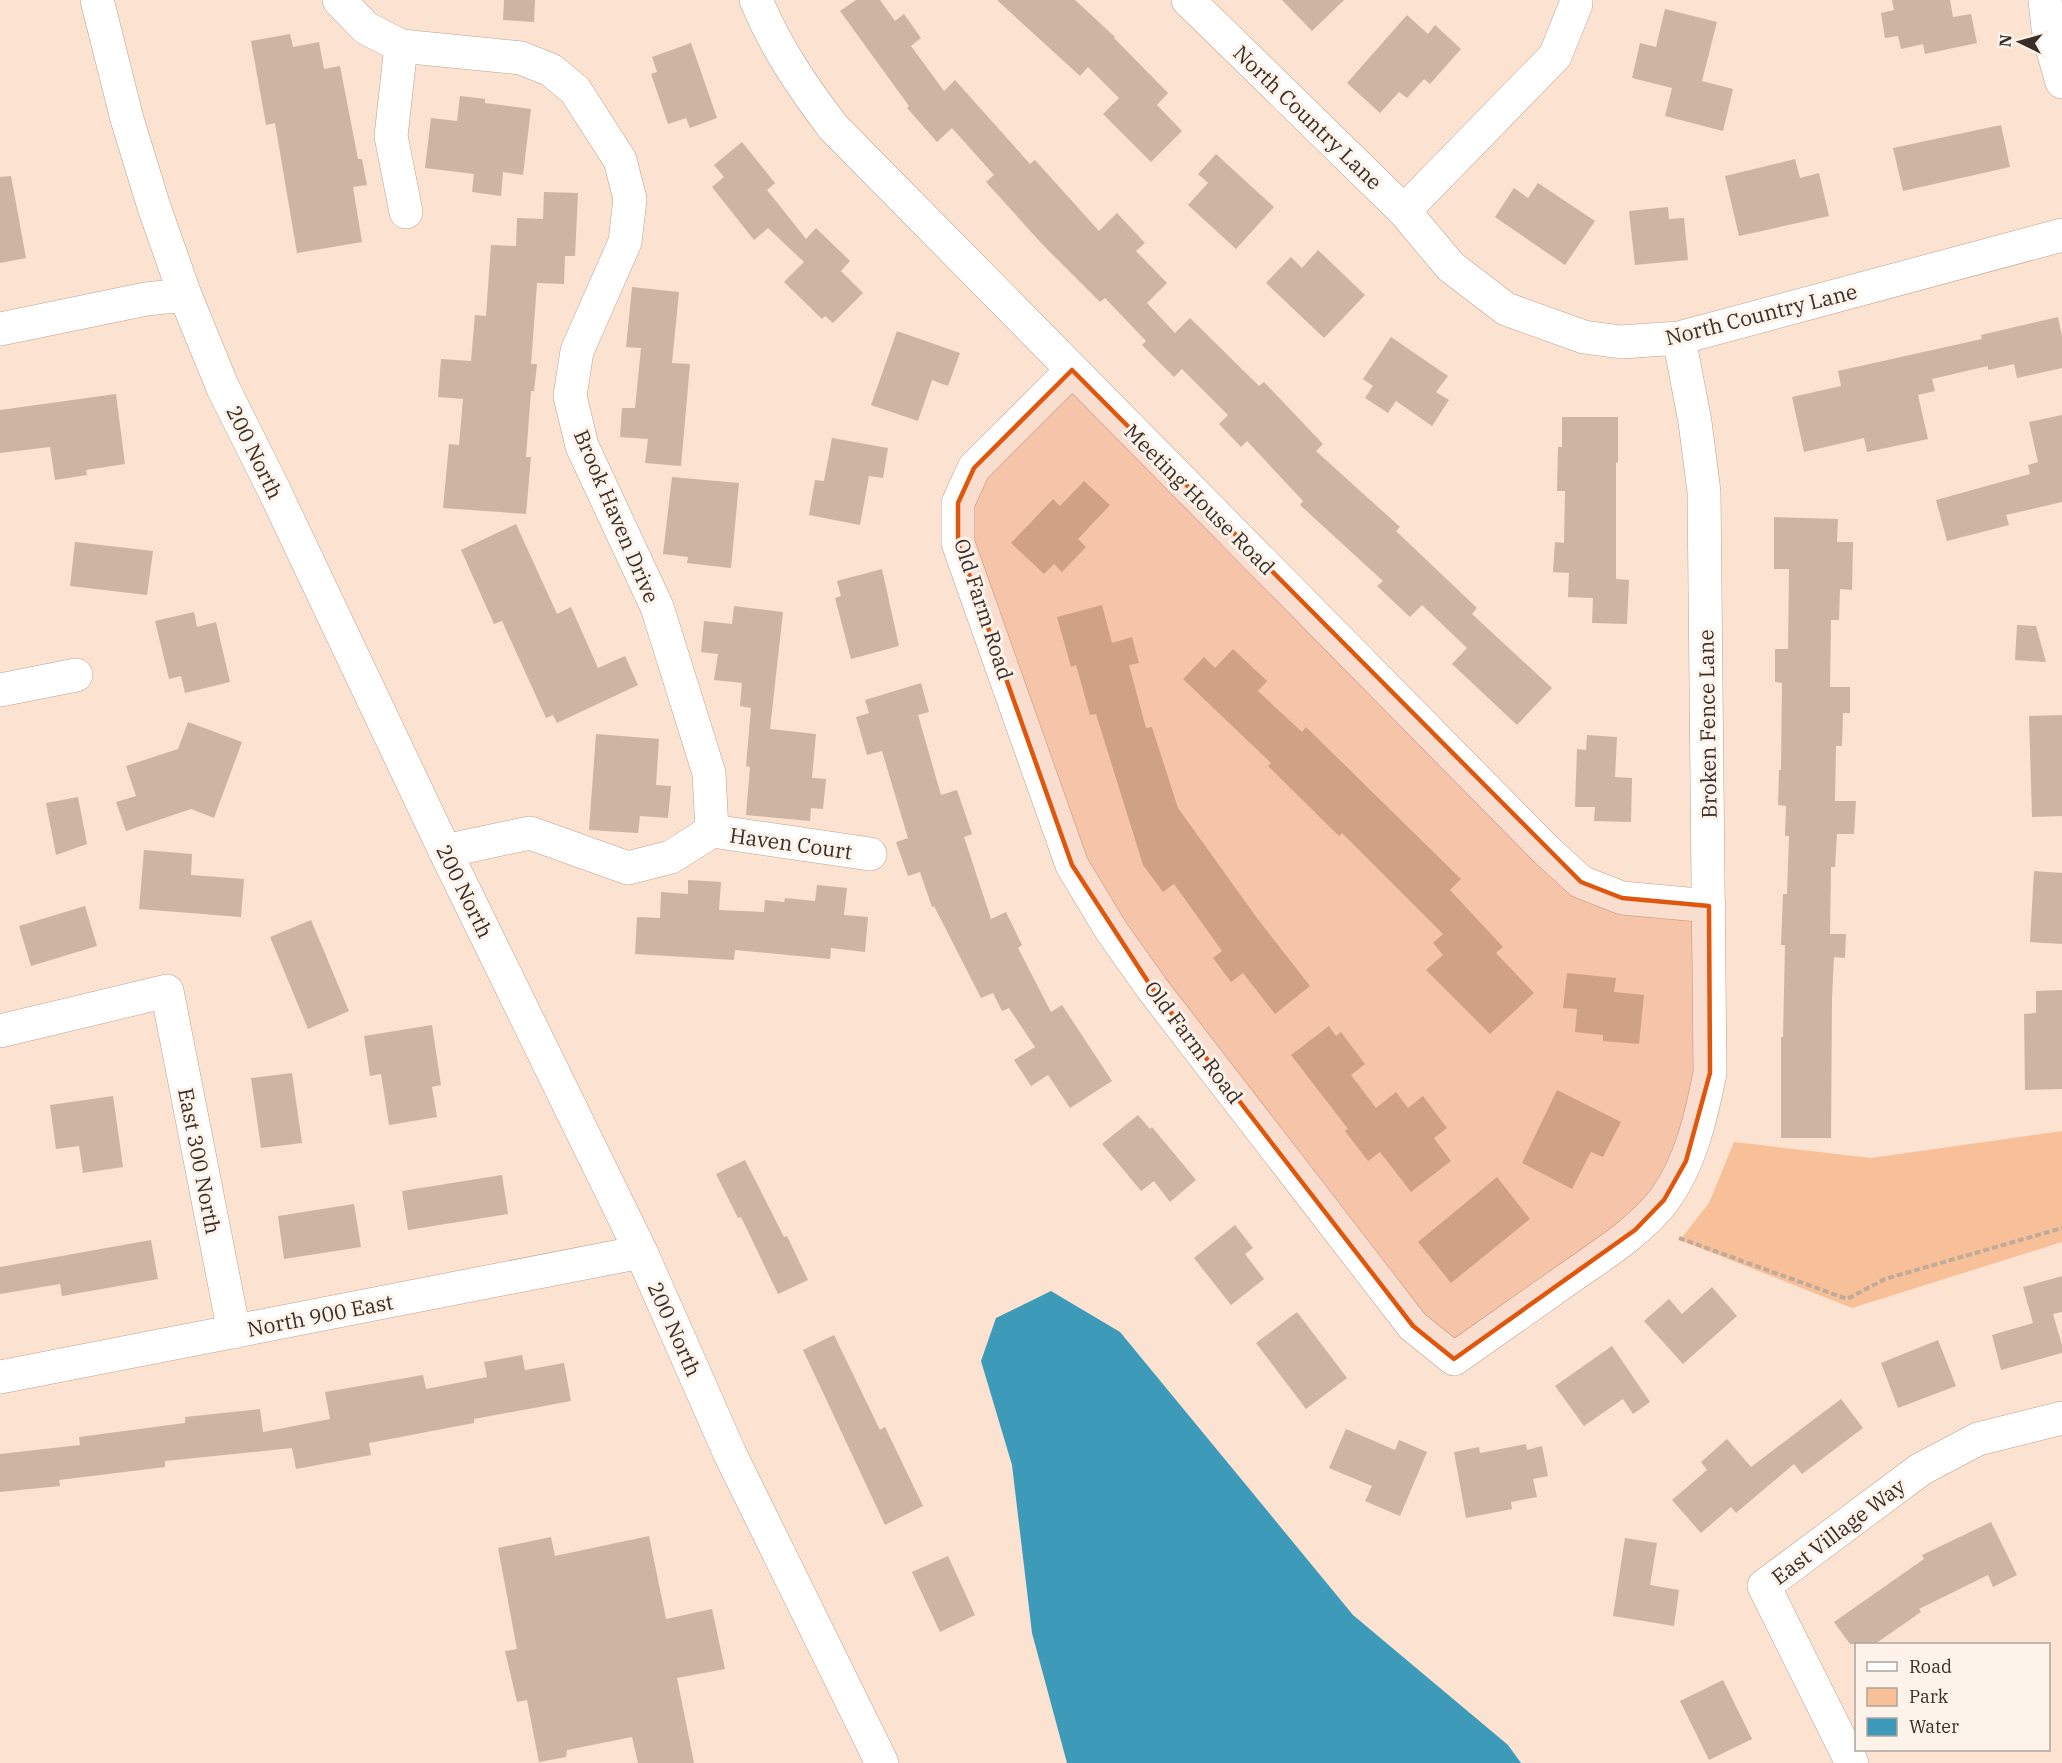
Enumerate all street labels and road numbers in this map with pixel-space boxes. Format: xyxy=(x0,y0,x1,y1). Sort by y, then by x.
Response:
street label: North Country Lane xyxy=(1228,39,1388,195)
street label: North Country Lane xyxy=(1662,277,1860,351)
street label: 200 North xyxy=(220,401,290,503)
street label: Meeting House Road xyxy=(1119,418,1282,581)
street label: Brook Haven Drive xyxy=(568,425,666,607)
street label: Old Farm Road xyxy=(948,535,1020,683)
street label: Broken Fence Lane xyxy=(1691,629,1723,819)
street label: Haven Court xyxy=(728,821,854,865)
street label: 200 North xyxy=(430,840,500,942)
street label: Old Farm Road xyxy=(1139,975,1250,1109)
street label: East 300 North xyxy=(172,1086,228,1236)
street label: 200 North xyxy=(642,1277,708,1381)
street label: North 900 East xyxy=(245,1287,395,1343)
street label: East Village Way xyxy=(1766,1471,1911,1590)

